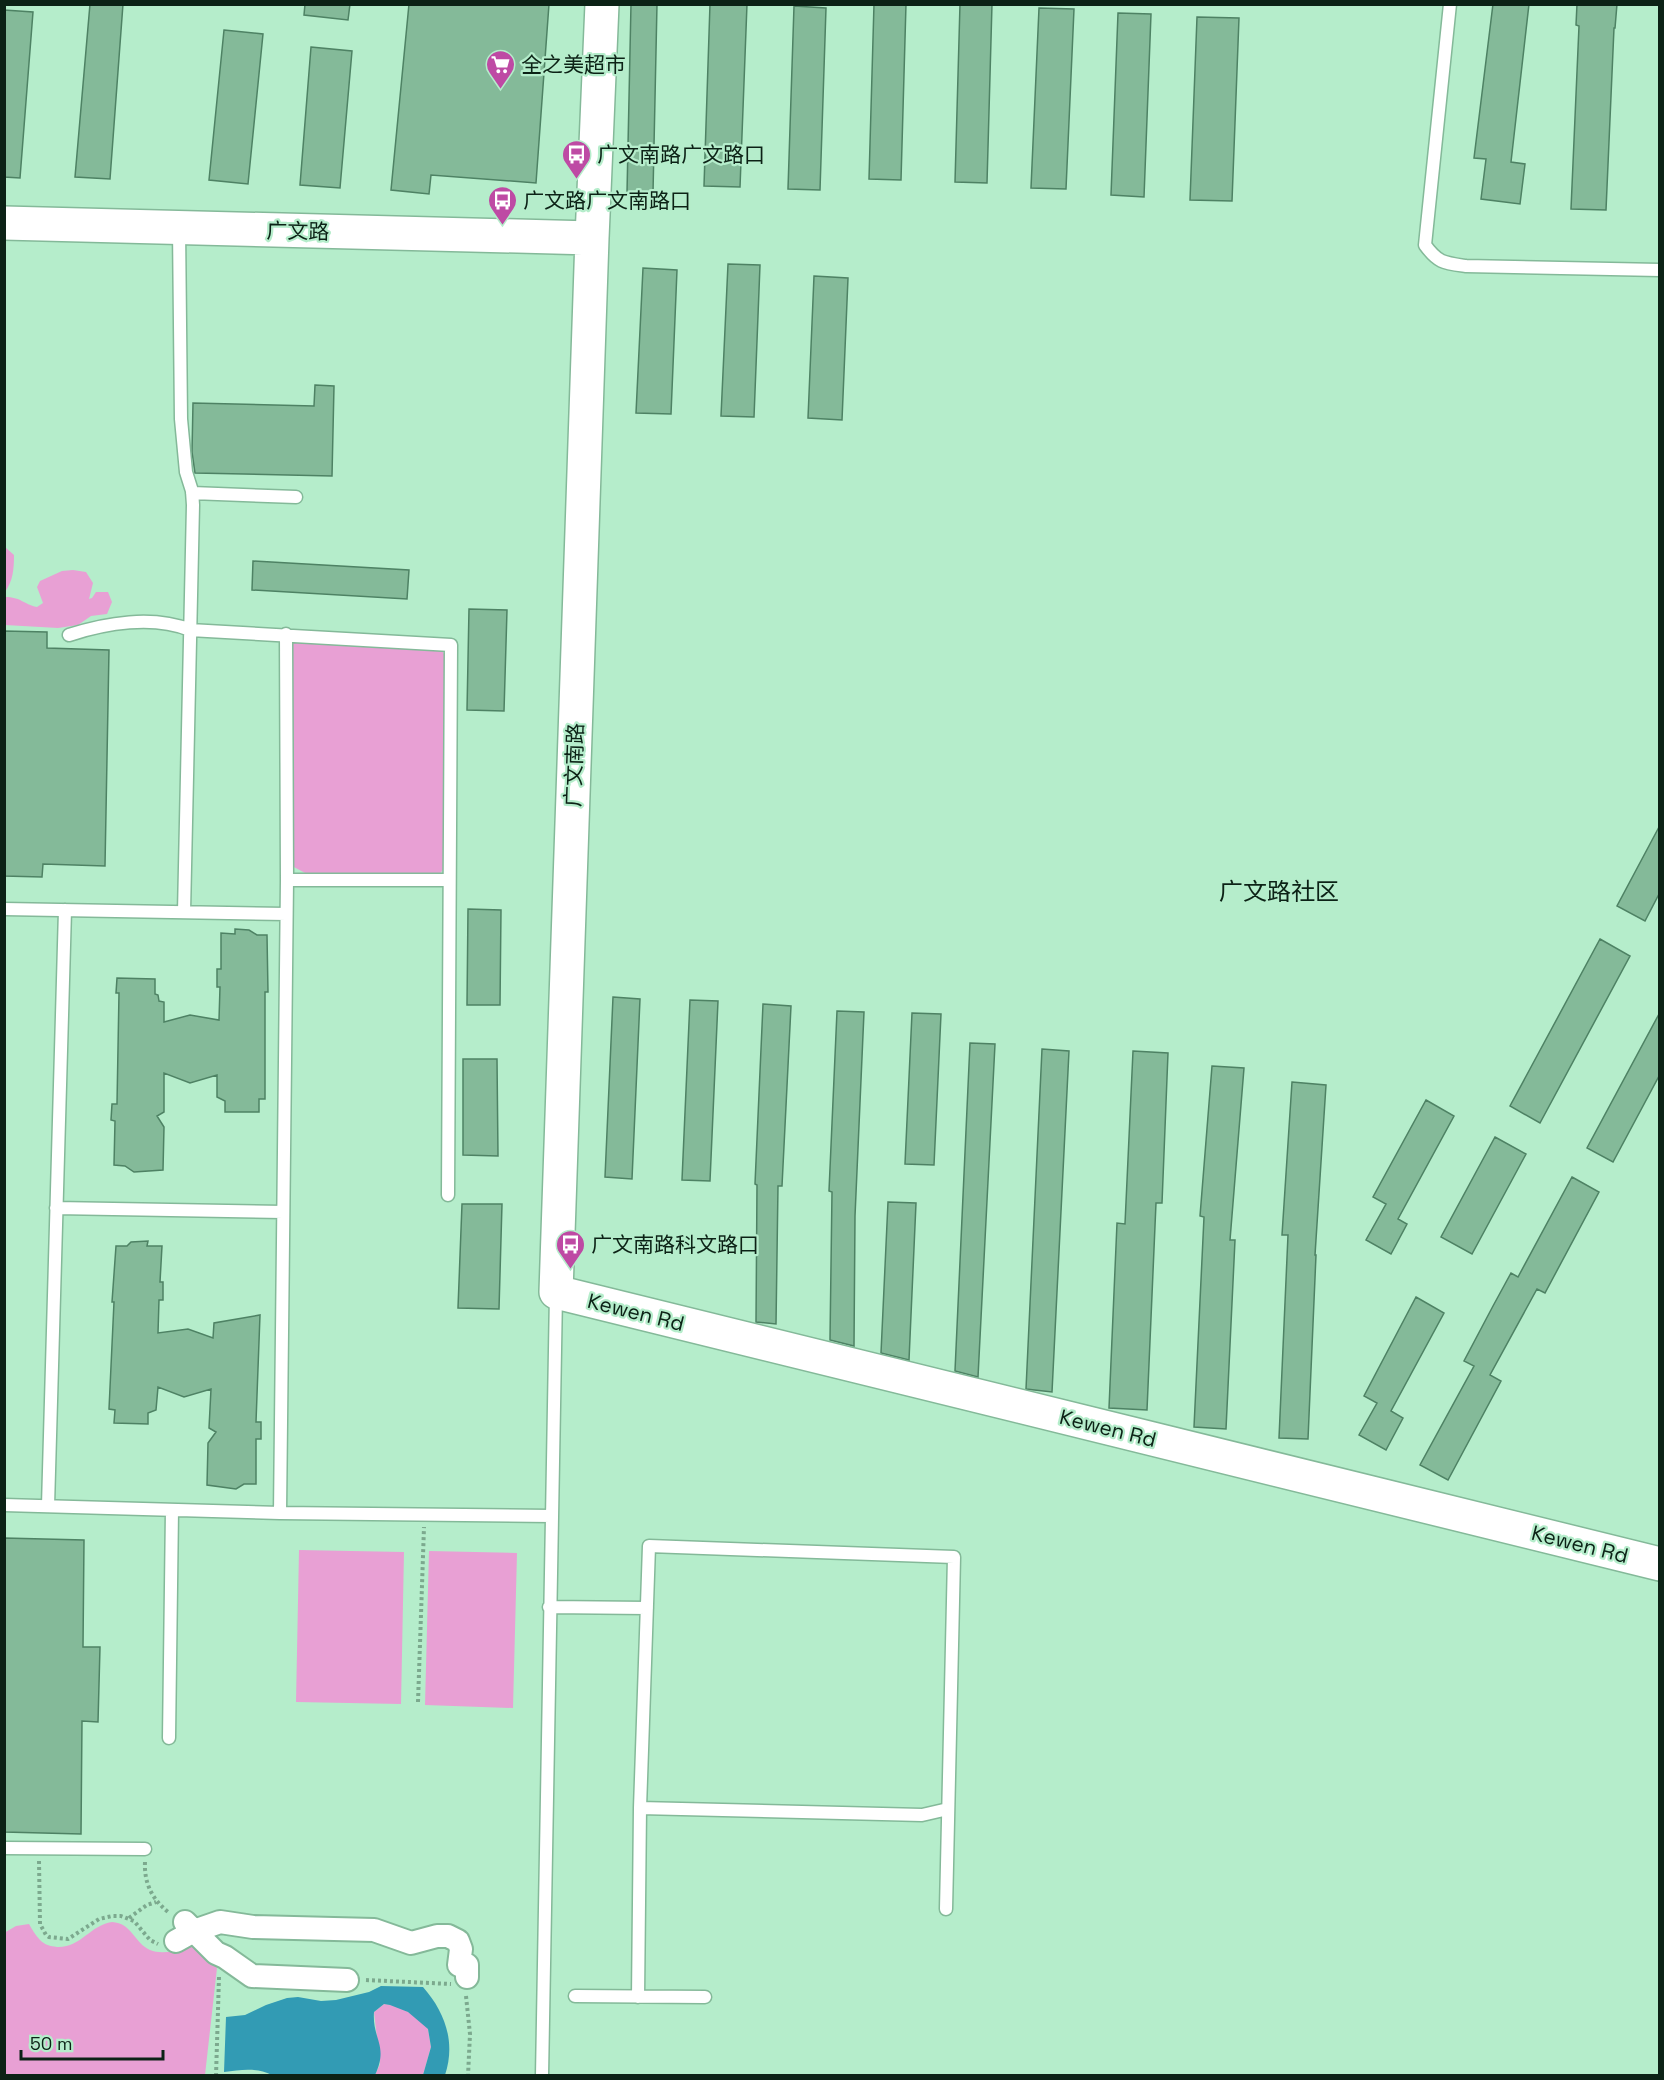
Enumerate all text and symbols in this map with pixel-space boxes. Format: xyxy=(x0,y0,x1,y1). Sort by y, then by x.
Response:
supermarket icon: 全之美超市 xyxy=(484,48,516,90)
place label: 全之美超市 xyxy=(521,51,626,78)
bus stop icon: 广文南路广文路口 xyxy=(560,138,592,180)
place label: 广文南路广文路口 xyxy=(597,141,765,168)
bus stop icon: 广文路广文南路口 xyxy=(486,184,518,226)
place label: 广文路广文南路口 xyxy=(523,187,691,214)
street label: 广文路 xyxy=(266,217,330,245)
street label: 广文南路 xyxy=(559,723,589,807)
district label: 广文路社区 xyxy=(1219,876,1339,907)
bus stop icon: 广文南路科文路口 xyxy=(554,1228,586,1270)
place label: 广文南路科文路口 xyxy=(591,1231,759,1258)
street label: Kewen Rd xyxy=(585,1287,687,1337)
street label: Kewen Rd xyxy=(1057,1403,1159,1453)
street label: Kewen Rd xyxy=(1529,1519,1631,1569)
scale bar xyxy=(21,2023,164,2061)
text: 50 m xyxy=(30,2032,72,2055)

